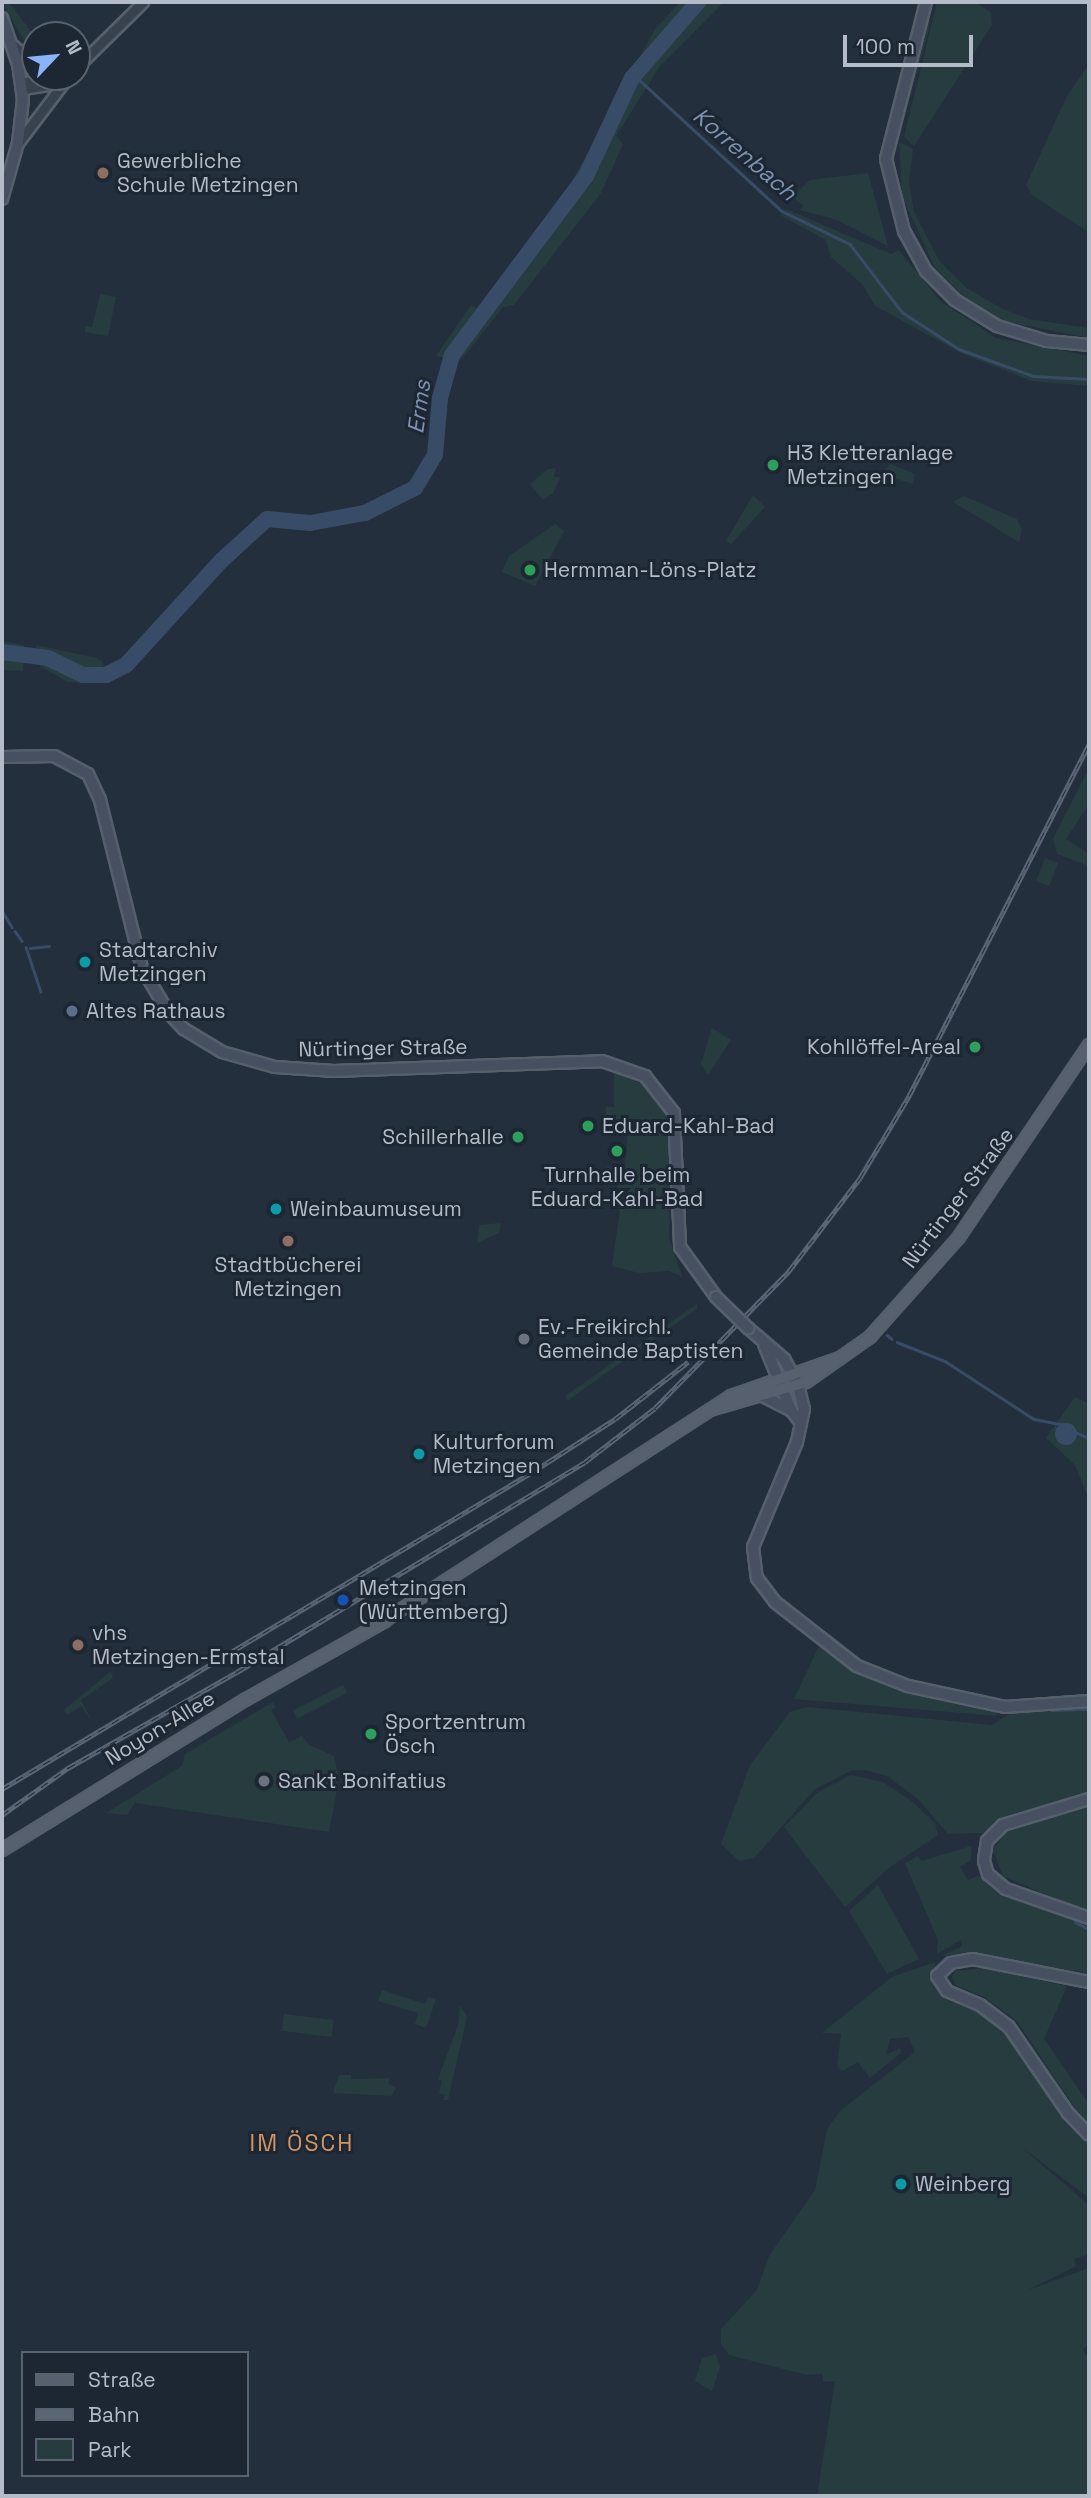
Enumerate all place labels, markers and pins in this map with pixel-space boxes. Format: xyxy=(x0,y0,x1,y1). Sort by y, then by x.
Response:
place label: Gewerbliche Schule Metzingen xyxy=(117,148,299,198)
marker: Gewerbliche Schule Metzingen xyxy=(95,165,111,181)
place label: H3 Kletteranlage Metzingen xyxy=(787,440,953,490)
marker: H3 Kletteranlage Metzingen xyxy=(765,457,781,473)
place label: Hermman-Löns-Platz xyxy=(544,557,756,583)
marker: Hermman-Löns-Platz xyxy=(522,562,538,578)
place label: Stadtarchiv Metzingen xyxy=(99,937,218,987)
marker: Stadtarchiv Metzingen xyxy=(77,954,93,970)
place label: Altes Rathaus xyxy=(86,998,225,1024)
marker: Altes Rathaus xyxy=(64,1003,80,1019)
place label: Kohllöffel-Areal xyxy=(807,1034,961,1060)
marker: Kohllöffel-Areal xyxy=(967,1039,983,1055)
place label: Eduard-Kahl-Bad xyxy=(602,1113,775,1139)
marker: Eduard-Kahl-Bad xyxy=(580,1118,596,1134)
place label: Schillerhalle xyxy=(382,1124,504,1150)
marker: Schillerhalle xyxy=(510,1129,526,1145)
marker: Turnhalle beim Eduard-Kahl-Bad xyxy=(609,1143,625,1159)
place label: Turnhalle beim Eduard-Kahl-Bad xyxy=(531,1162,703,1212)
place label: Weinbaumuseum xyxy=(290,1196,462,1222)
marker: Weinbaumuseum xyxy=(268,1201,284,1217)
marker: Stadtbücherei Metzingen xyxy=(280,1233,296,1249)
place label: Stadtbücherei Metzingen xyxy=(215,1252,361,1302)
place label: Ev.-Freikirchl. Gemeinde Baptisten xyxy=(538,1314,743,1364)
marker: Ev.-Freikirchl. Gemeinde Baptisten xyxy=(516,1331,532,1347)
place label: Kulturforum Metzingen xyxy=(433,1429,555,1479)
marker: Kulturforum Metzingen xyxy=(411,1446,427,1462)
place label: Metzingen (Württemberg) xyxy=(359,1575,508,1625)
marker: Metzingen (Württemberg) xyxy=(333,1590,353,1610)
place label: vhs Metzingen-Ermstal xyxy=(92,1620,285,1670)
marker: vhs Metzingen-Ermstal xyxy=(70,1637,86,1653)
place label: Sportzentrum Ösch xyxy=(385,1709,526,1759)
marker: Sportzentrum Ösch xyxy=(363,1726,379,1742)
place label: Sankt Bonifatius xyxy=(278,1768,446,1794)
marker: Sankt Bonifatius xyxy=(256,1773,272,1789)
place label: Weinberg xyxy=(915,2171,1011,2197)
marker: Weinberg xyxy=(893,2176,909,2192)

